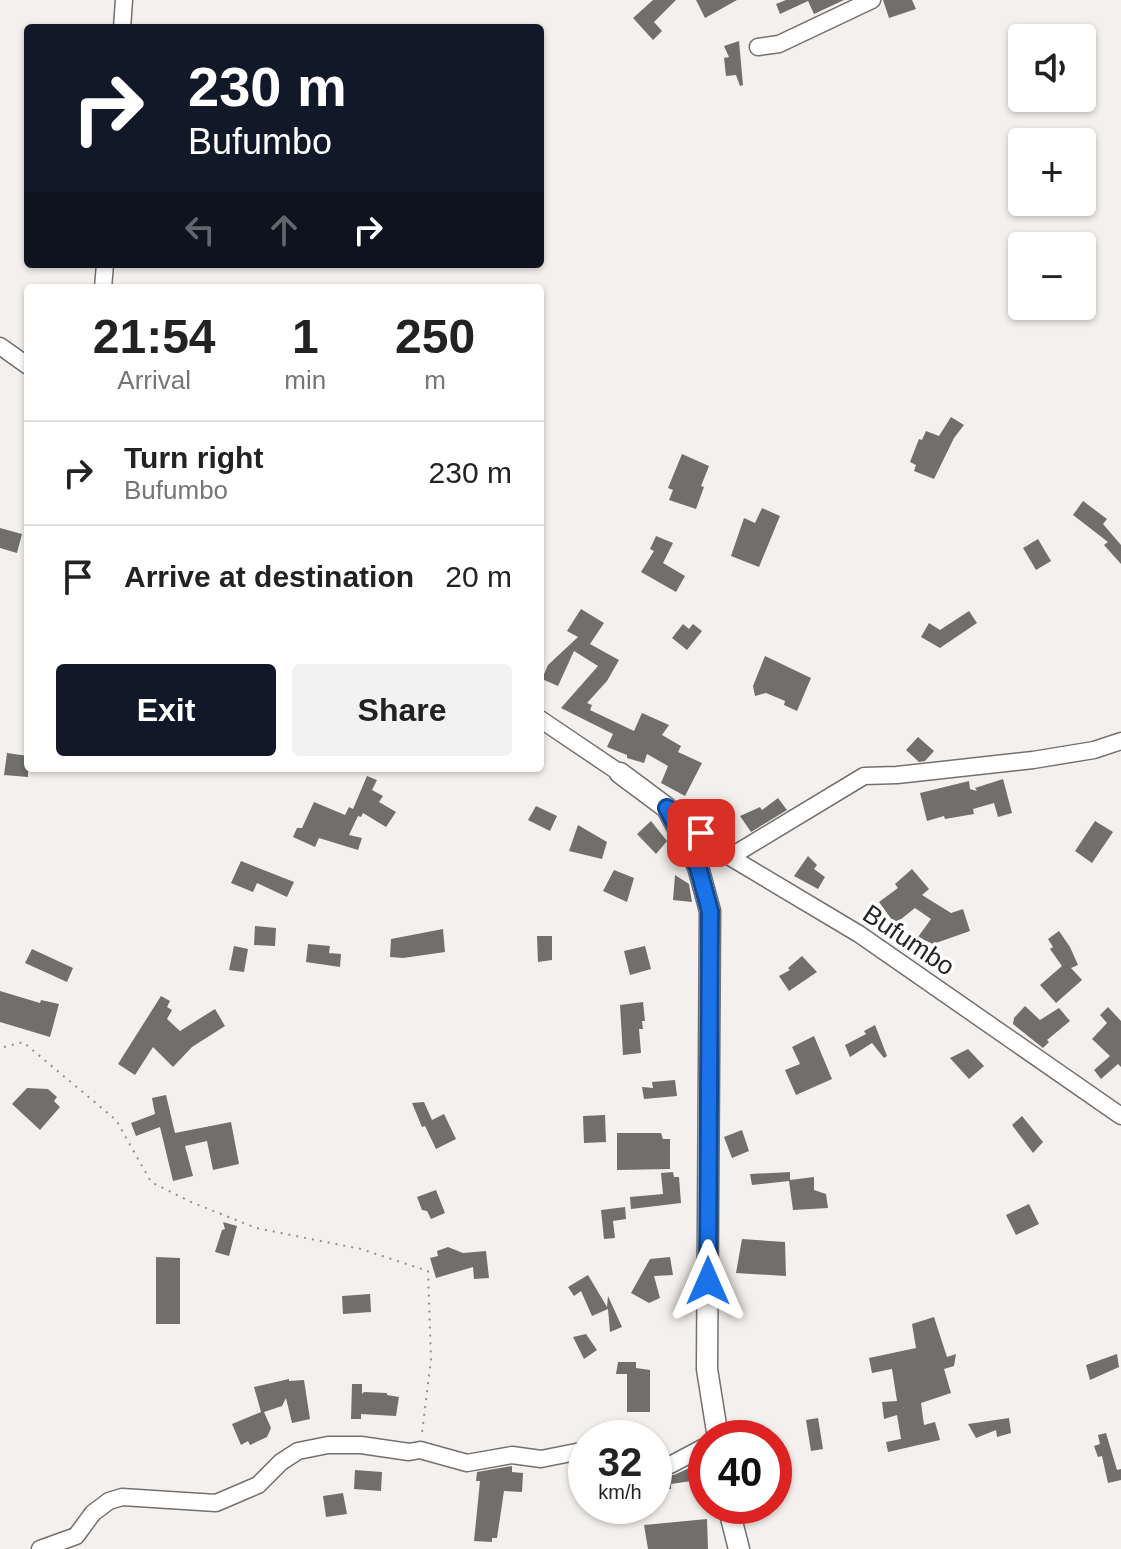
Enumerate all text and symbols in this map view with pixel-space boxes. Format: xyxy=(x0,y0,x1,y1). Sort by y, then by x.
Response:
map controls xyxy=(1008,24,1096,320)
button: sound xyxy=(1008,24,1096,112)
text: 230 m xyxy=(188,55,347,118)
icon: right xyxy=(56,56,160,160)
text: Bufumbo xyxy=(188,121,332,162)
button: + xyxy=(1008,128,1096,216)
icon: left xyxy=(178,208,222,252)
icon: ahead xyxy=(262,208,306,252)
icon: right xyxy=(346,208,390,252)
button: − xyxy=(1008,232,1096,320)
text: 21:54 xyxy=(93,310,216,363)
text: 1 xyxy=(292,310,319,363)
text: 250 xyxy=(395,310,475,363)
text: Arrival xyxy=(117,365,191,395)
text: min xyxy=(284,365,326,395)
text: m xyxy=(424,365,446,395)
text: Turn right xyxy=(124,441,263,474)
icon: right xyxy=(56,451,100,495)
text: 230 m xyxy=(429,456,512,489)
text: Bufumbo xyxy=(124,475,228,505)
icon: arrive xyxy=(56,555,100,599)
text: Arrive at destination xyxy=(124,560,414,593)
text: 20 m xyxy=(445,560,512,593)
button: Exit xyxy=(56,664,276,756)
button: Share xyxy=(292,664,512,756)
pin xyxy=(667,799,735,867)
icon: arrive xyxy=(679,811,723,855)
street label: Bufumbo xyxy=(857,898,961,982)
position arrow xyxy=(666,1239,750,1323)
speed limit sign: 40 xyxy=(688,1420,792,1524)
text: 32 xyxy=(598,1440,642,1484)
text: km/h xyxy=(598,1481,642,1503)

